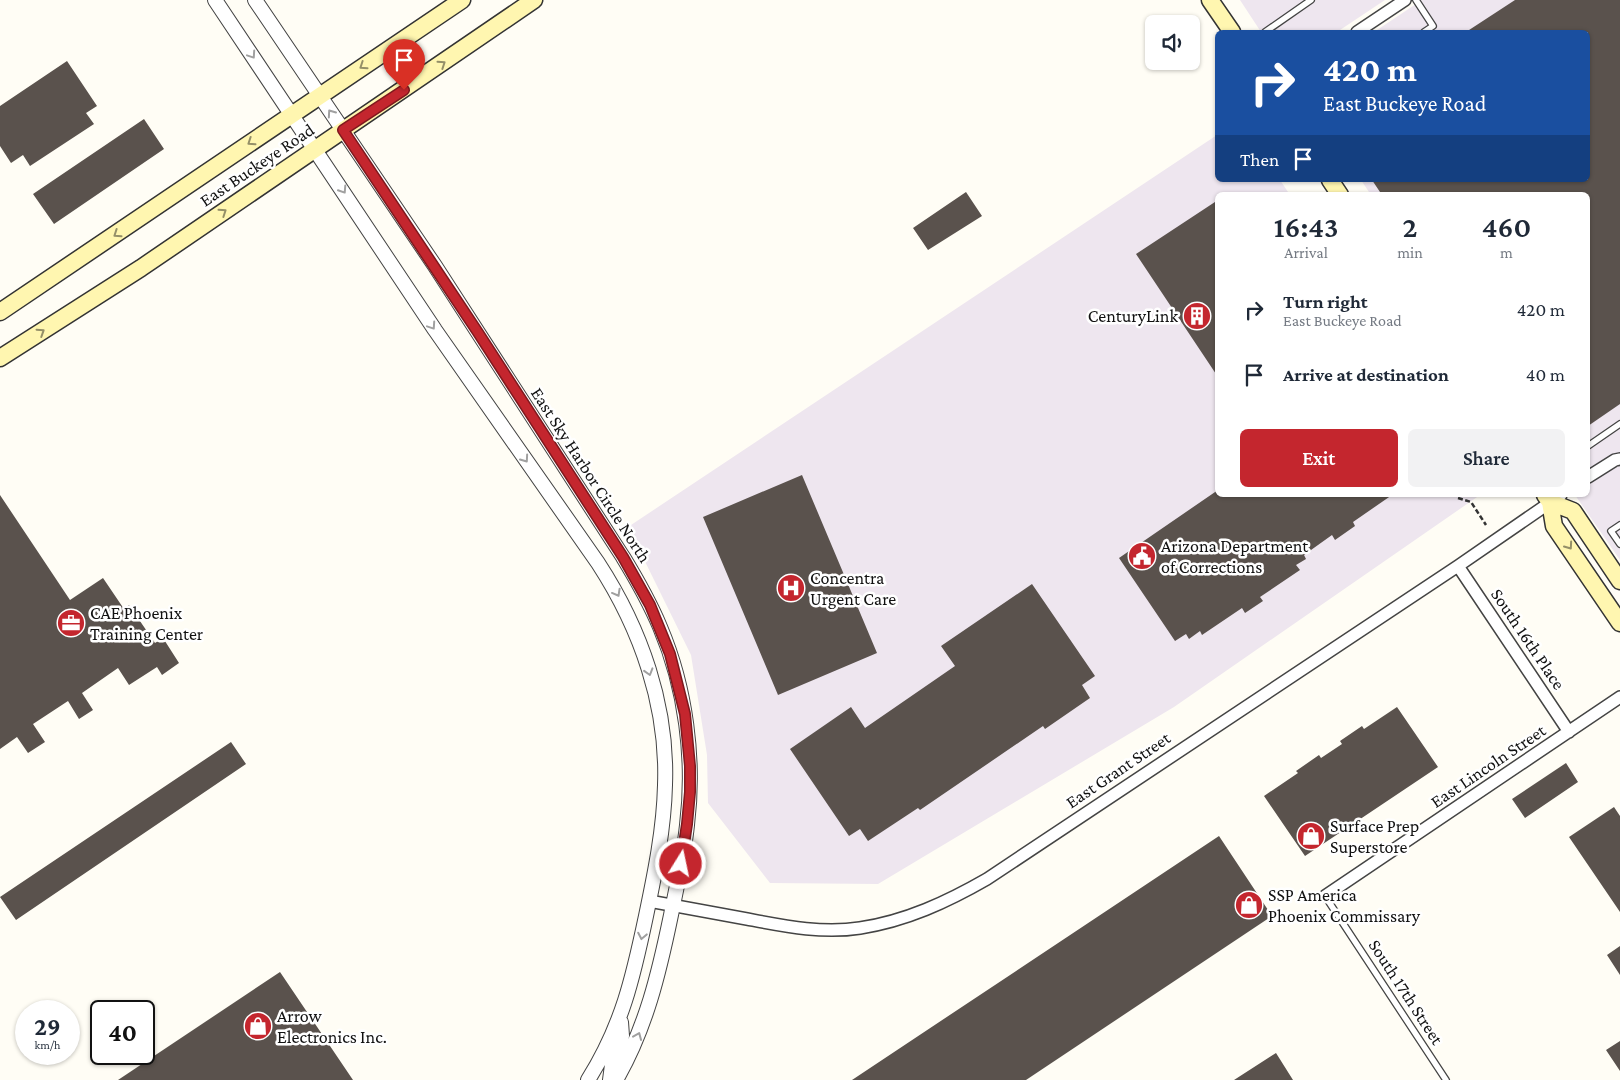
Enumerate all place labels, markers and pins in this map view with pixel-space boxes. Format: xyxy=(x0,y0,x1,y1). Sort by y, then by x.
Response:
pin xyxy=(383,39,425,90)
building icon: CenturyLink xyxy=(1182,301,1212,331)
place label: CenturyLink xyxy=(1088,306,1178,326)
place label: Arizona Department of Corrections xyxy=(1161,536,1309,577)
public building icon: Arizona Department of Corrections xyxy=(1127,541,1157,571)
place label: Concentra Urgent Care xyxy=(810,568,896,609)
hospital icon: Concentra Urgent Care xyxy=(776,573,806,603)
place label: CAE Phoenix Training Center xyxy=(90,603,204,644)
office icon: CAE Phoenix Training Center xyxy=(56,608,86,638)
place label: Surface Prep Superstore xyxy=(1330,816,1419,857)
shop icon: Surface Prep Superstore xyxy=(1296,821,1326,851)
place label: SSP America Phoenix Commissary xyxy=(1268,885,1421,926)
shop icon: SSP America Phoenix Commissary xyxy=(1234,890,1264,920)
place label: Arrow Electronics Inc. xyxy=(277,1006,387,1047)
shop icon: Arrow Electronics Inc. xyxy=(243,1011,273,1041)

